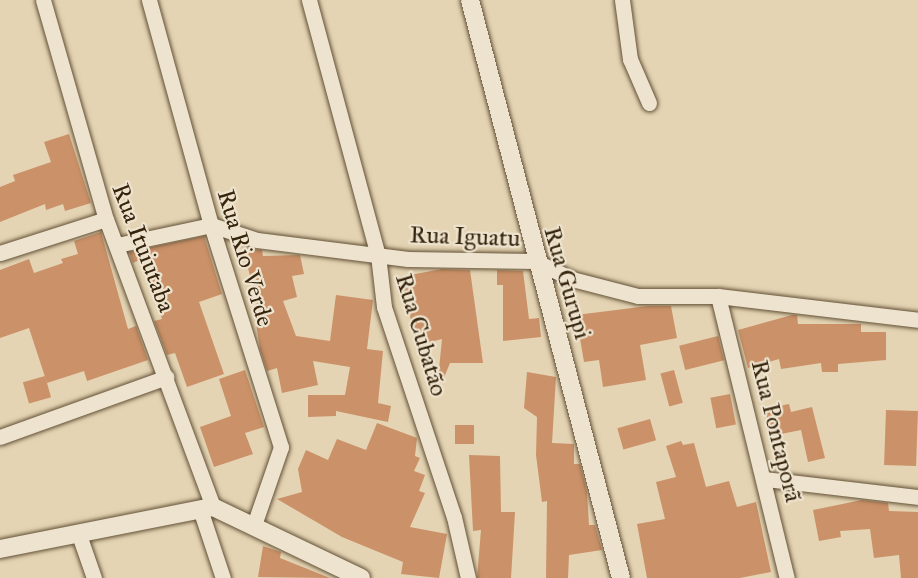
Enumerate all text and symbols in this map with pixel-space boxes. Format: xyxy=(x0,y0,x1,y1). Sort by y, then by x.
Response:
street label: Rua Ituiutaba xyxy=(105,180,181,316)
street label: Rua Rio Verde xyxy=(211,186,279,330)
street label: Rua Iguatu xyxy=(409,221,521,253)
street label: Rua Gurupi xyxy=(537,223,597,343)
street label: Rua Cubatão xyxy=(389,270,453,400)
street label: Rua Pontaporã xyxy=(744,357,808,505)

